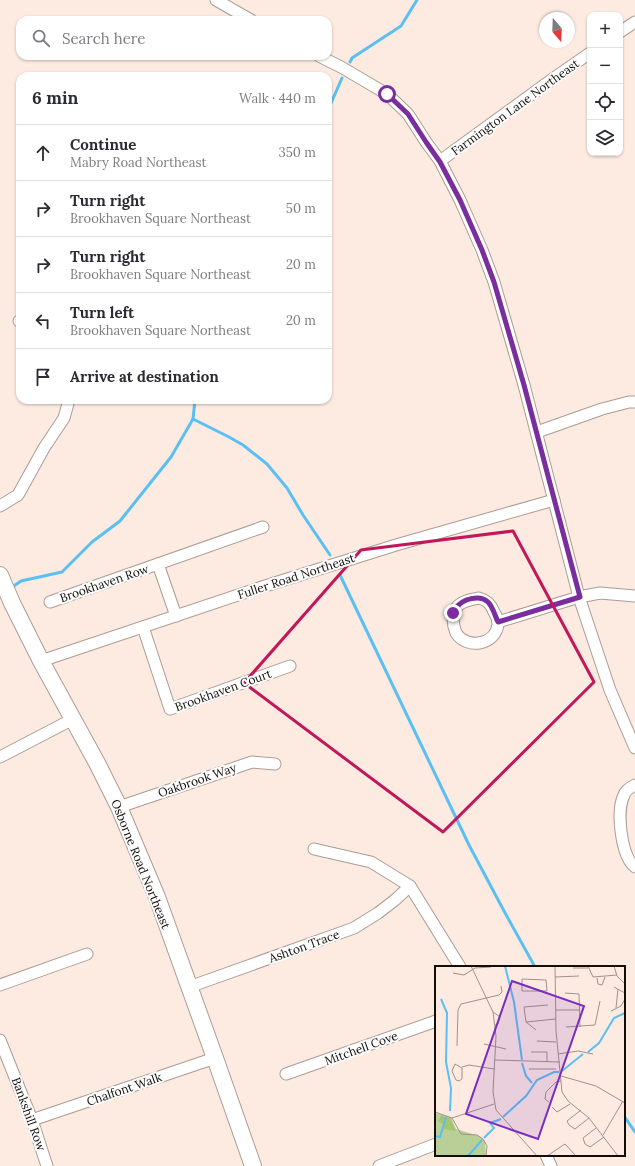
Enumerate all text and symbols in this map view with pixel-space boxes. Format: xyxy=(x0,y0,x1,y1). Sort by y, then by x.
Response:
north arrow xyxy=(539,12,575,48)
map controls xyxy=(587,12,623,156)
button: + xyxy=(587,12,623,48)
search box xyxy=(16,16,332,60)
icon: search xyxy=(30,27,52,49)
text: Search here xyxy=(62,29,145,48)
button: − xyxy=(587,48,623,84)
street label: Farmington Lane Northeast xyxy=(448,55,582,158)
button: locate xyxy=(587,84,623,120)
route start xyxy=(378,85,396,103)
text: 6 min xyxy=(32,87,78,109)
text: Walk · 440 m xyxy=(239,90,316,107)
button: layers xyxy=(587,120,623,156)
text: Continue xyxy=(70,135,136,154)
icon: ahead xyxy=(32,142,54,164)
text: 350 m xyxy=(279,144,316,161)
text: Mabry Road Northeast xyxy=(70,154,207,171)
text: Turn right xyxy=(70,191,146,210)
icon: right xyxy=(32,198,54,220)
text: 50 m xyxy=(286,200,316,217)
text: Brookhaven Square Northeast xyxy=(70,210,251,227)
text: Turn right xyxy=(70,247,146,266)
icon: right xyxy=(32,254,54,276)
text: 20 m xyxy=(286,256,316,273)
text: Brookhaven Square Northeast xyxy=(70,266,251,283)
text: Turn left xyxy=(70,303,134,322)
icon: left xyxy=(32,310,54,332)
text: 20 m xyxy=(286,312,316,329)
text: Brookhaven Square Northeast xyxy=(70,322,251,339)
icon: arrive xyxy=(32,366,54,388)
text: Arrive at destination xyxy=(70,367,219,386)
street label: Fuller Road Northeast xyxy=(236,550,357,602)
street label: Brookhaven Row xyxy=(58,561,151,605)
route end xyxy=(444,604,462,622)
street label: Brookhaven Court xyxy=(173,665,274,714)
street label: Oakbrook Way xyxy=(156,759,239,800)
street label: Osborne Road Northeast xyxy=(108,797,174,931)
street label: Ashton Trace xyxy=(266,926,342,966)
inset map xyxy=(435,966,625,1156)
street label: Mitchell Cove xyxy=(322,1028,400,1068)
street label: Chalfont Walk xyxy=(84,1069,164,1109)
street label: Bankshill Row xyxy=(9,1075,49,1153)

